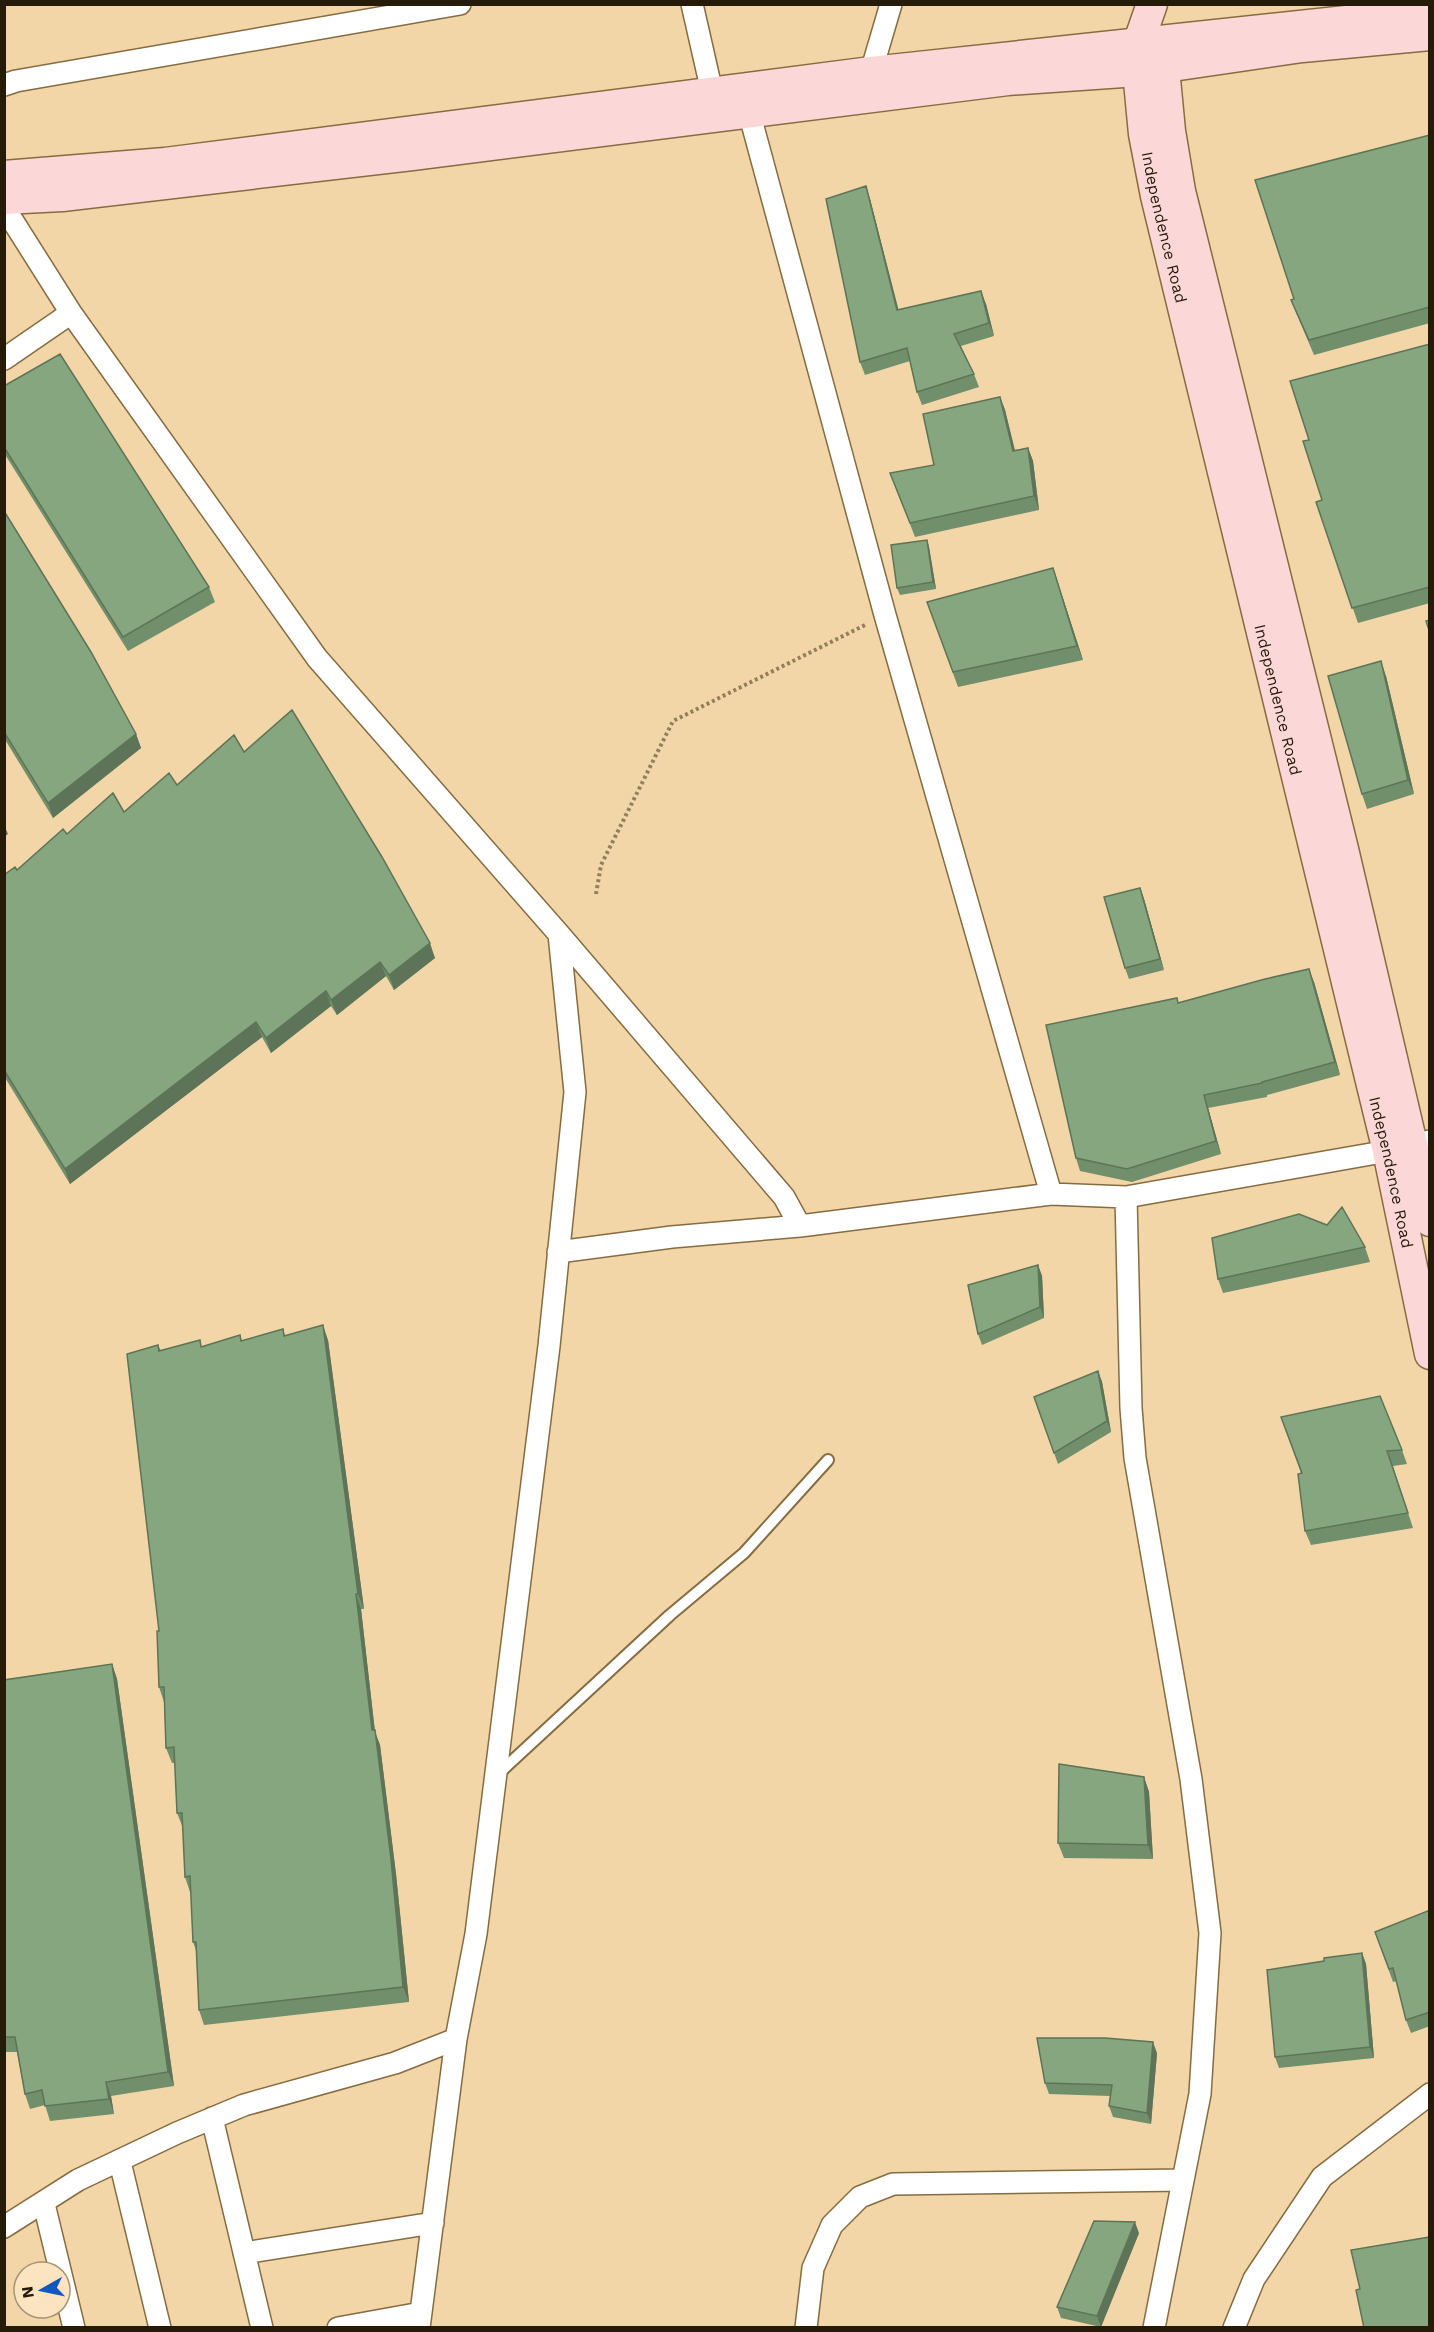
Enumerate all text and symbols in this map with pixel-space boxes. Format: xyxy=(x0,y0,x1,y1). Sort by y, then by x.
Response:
street label: Independence Road xyxy=(1138,150,1191,305)
street label: Independence Road xyxy=(1251,622,1306,777)
street label: Independence Road xyxy=(1366,1094,1417,1250)
north arrow xyxy=(12,2260,72,2320)
text: N xyxy=(17,2285,38,2300)

